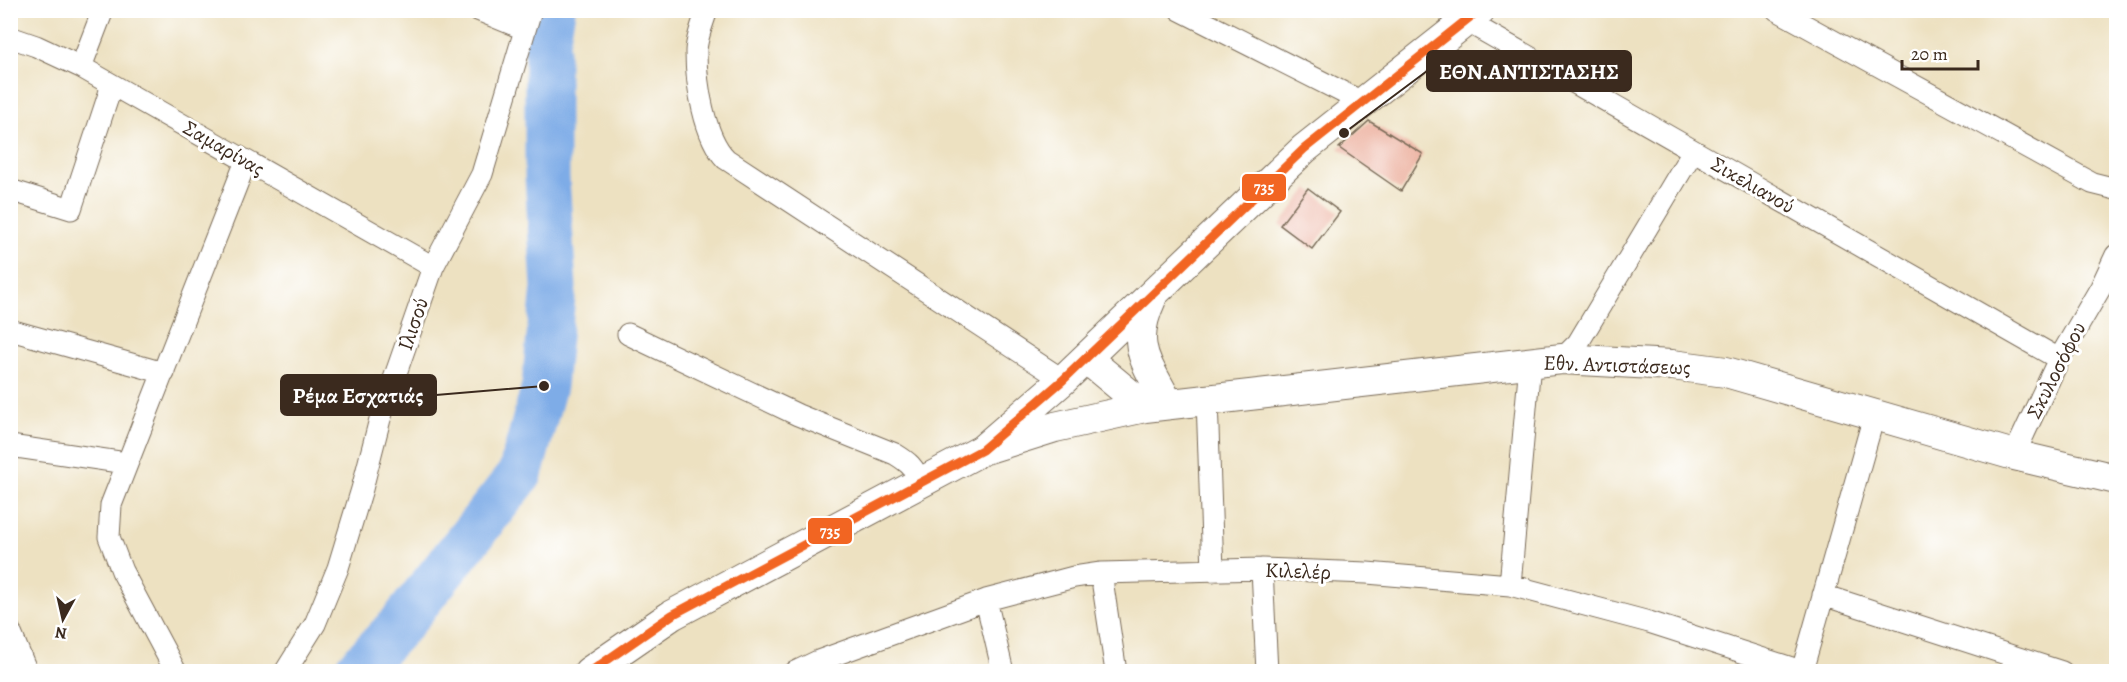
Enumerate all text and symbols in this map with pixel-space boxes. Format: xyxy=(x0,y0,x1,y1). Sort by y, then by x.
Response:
scale bar xyxy=(1902,33,1978,71)
text: 20 m xyxy=(1911,42,1948,66)
callout: ΕΘΝ.ΑΝΤΙΣΤΑΣΗΣ xyxy=(1427,51,1631,91)
text: ΕΘΝ.ΑΝΤΙΣΤΑΣΗΣ xyxy=(1439,57,1619,87)
street label: Σαμαρίνας xyxy=(178,113,270,183)
street label: Σικελιανού xyxy=(1706,150,1800,220)
line badge: 735 xyxy=(1241,173,1287,202)
text: 735 xyxy=(1254,177,1274,199)
street label: Ιλισού xyxy=(391,294,435,354)
street label: Σκυλοσόφου xyxy=(2020,317,2092,423)
street label: Εθν. Αντιστάσεως xyxy=(1543,348,1691,382)
callout: Ρέμα Εσχατιάς xyxy=(281,375,436,415)
text: Ρέμα Εσχατιάς xyxy=(292,381,424,411)
line badge: 735 xyxy=(807,517,853,545)
text: 735 xyxy=(820,521,840,543)
street label: Κιλελέρ xyxy=(1264,556,1332,586)
north arrow xyxy=(33,589,93,649)
text: N xyxy=(53,621,68,645)

